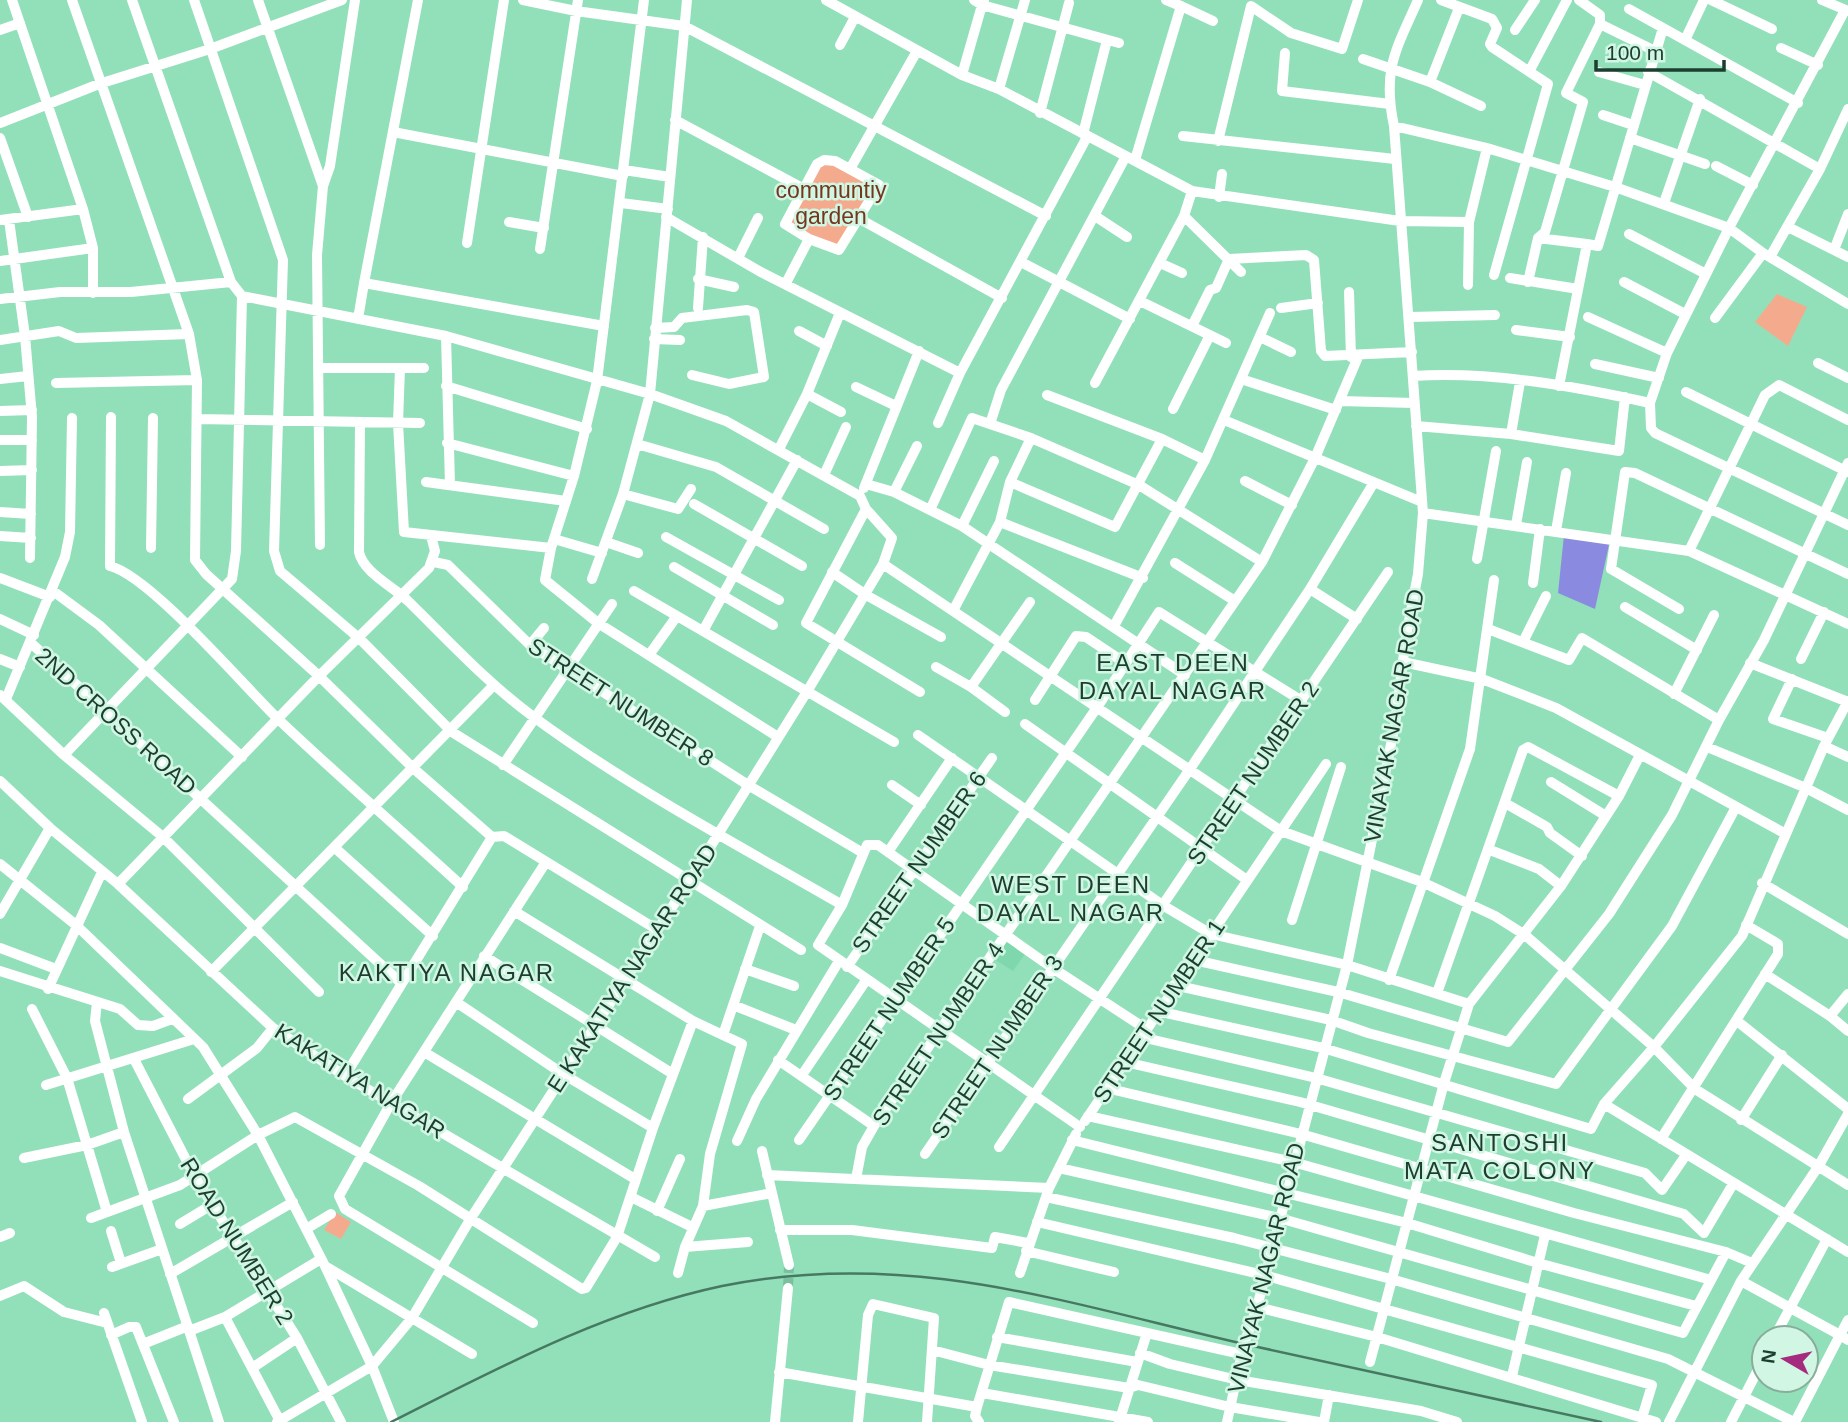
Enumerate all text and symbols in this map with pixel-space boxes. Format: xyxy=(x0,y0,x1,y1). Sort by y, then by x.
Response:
scale bar xyxy=(1596,28,1724,72)
text: 100 m xyxy=(1606,41,1664,64)
park label: communtiy garden xyxy=(775,177,887,229)
street label: VINAYAK NAGAR ROAD xyxy=(1359,587,1429,845)
street label: STREET NUMBER 8 xyxy=(524,632,718,772)
street label: 2ND CROSS ROAD xyxy=(30,642,202,800)
district label: EAST DEEN DAYAL NAGAR xyxy=(1079,649,1267,704)
street label: STREET NUMBER 2 xyxy=(1182,676,1324,870)
street label: STREET NUMBER 6 xyxy=(847,766,991,958)
street label: E KAKATIYA NAGAR ROAD xyxy=(542,839,722,1097)
district label: WEST DEEN DAYAL NAGAR xyxy=(977,871,1165,926)
street label: STREET NUMBER 5 xyxy=(818,912,960,1106)
street label: STREET NUMBER 1 xyxy=(1088,914,1230,1108)
street label: STREET NUMBER 4 xyxy=(867,937,1009,1131)
street label: STREET NUMBER 3 xyxy=(926,950,1068,1144)
district label: KAKTIYA NAGAR xyxy=(339,959,555,986)
street label: KAKATIYA NAGAR xyxy=(270,1018,450,1144)
district label: SANTOSHI MATA COLONY xyxy=(1404,1129,1596,1184)
street label: VINAYAK NAGAR ROAD xyxy=(1222,1140,1310,1396)
street label: ROAD NUMBER 2 xyxy=(175,1153,299,1329)
north arrow xyxy=(1750,1324,1820,1394)
text: N xyxy=(1757,1348,1780,1365)

